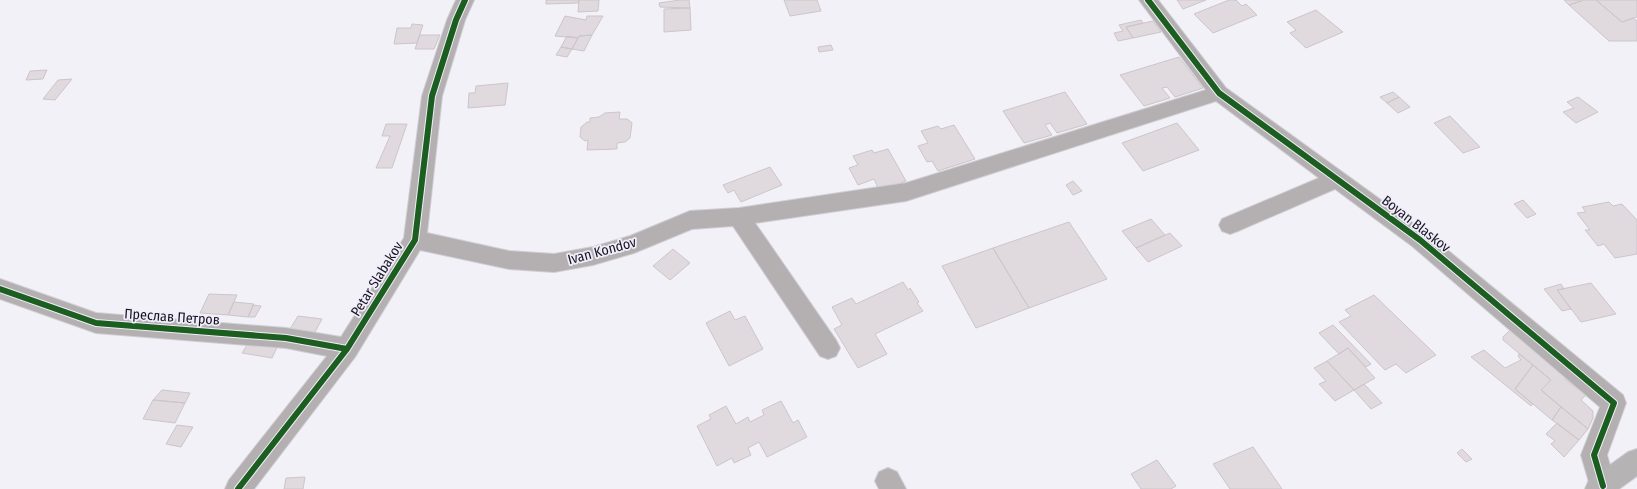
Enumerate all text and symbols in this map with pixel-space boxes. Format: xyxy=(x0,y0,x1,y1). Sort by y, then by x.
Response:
street label: Boyan Blaskov xyxy=(1378,192,1454,257)
street label: Ivan Kondov xyxy=(566,234,639,268)
street label: Petar Slabakov xyxy=(347,238,407,319)
street label: Преслав Петров xyxy=(124,305,220,329)

